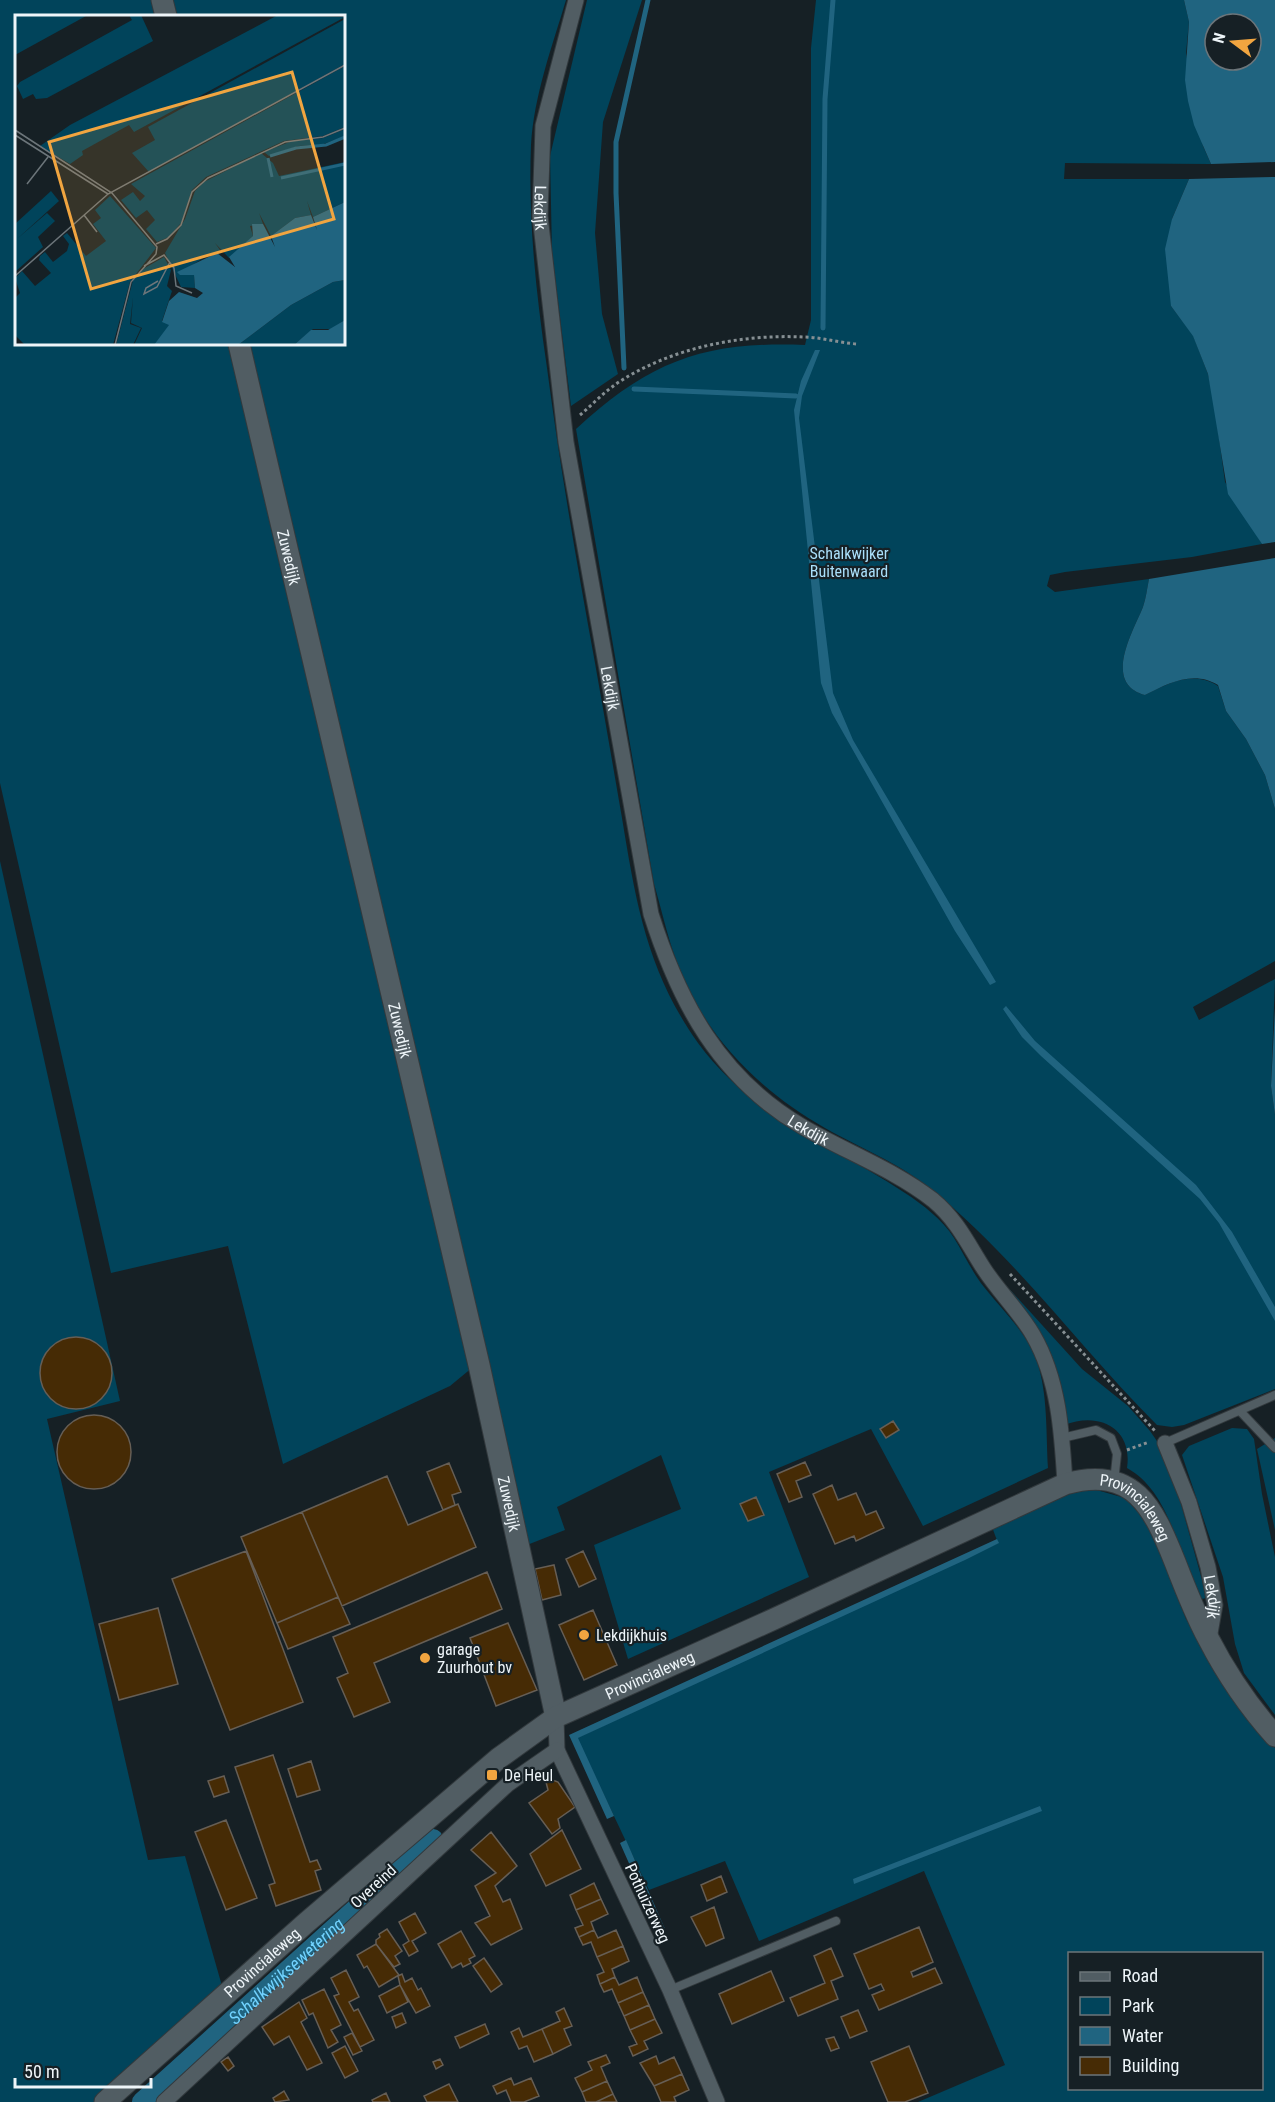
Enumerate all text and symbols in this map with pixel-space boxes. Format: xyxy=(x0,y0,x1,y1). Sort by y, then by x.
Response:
north arrow xyxy=(1203,12,1263,72)
inset map xyxy=(15,15,345,345)
text: N xyxy=(1209,31,1230,45)
street label: Lekdijk xyxy=(530,185,551,232)
street label: Zuwedijk xyxy=(273,528,304,588)
park label: Schalkwijker Buitenwaard xyxy=(809,544,889,581)
street label: Lekdijk xyxy=(597,665,623,713)
street label: Zuwedijk xyxy=(384,1001,416,1061)
street label: Lekdijk xyxy=(784,1111,833,1150)
street label: Provincialeweg xyxy=(1099,1470,1174,1544)
street label: Zuwedijk xyxy=(494,1474,524,1534)
street label: Lekdijk xyxy=(1200,1574,1224,1621)
place label: Lekdijkhuis xyxy=(596,1626,667,1645)
marker: Lekdijkhuis xyxy=(577,1628,591,1642)
place label: garage Zuurhout bv xyxy=(437,1640,512,1677)
street label: Provincialeweg xyxy=(602,1647,697,1704)
marker: garage Zuurhout bv xyxy=(418,1651,432,1665)
place label: De Heul xyxy=(504,1766,553,1785)
marker: De Heul xyxy=(485,1768,499,1782)
street label: Pothuizerweg xyxy=(621,1860,674,1946)
street label: Overeind xyxy=(347,1861,400,1912)
water label: Schalkwijksewetering xyxy=(224,1913,349,2028)
street label: Provincialeweg xyxy=(220,1924,304,2002)
legend xyxy=(1068,1952,1263,2090)
text: Road xyxy=(1122,1965,1158,1986)
text: Park xyxy=(1122,1995,1154,2016)
text: Water xyxy=(1122,2025,1164,2046)
scale bar xyxy=(15,2051,152,2089)
text: Building xyxy=(1122,2055,1179,2076)
text: 50 m xyxy=(24,2061,59,2082)

